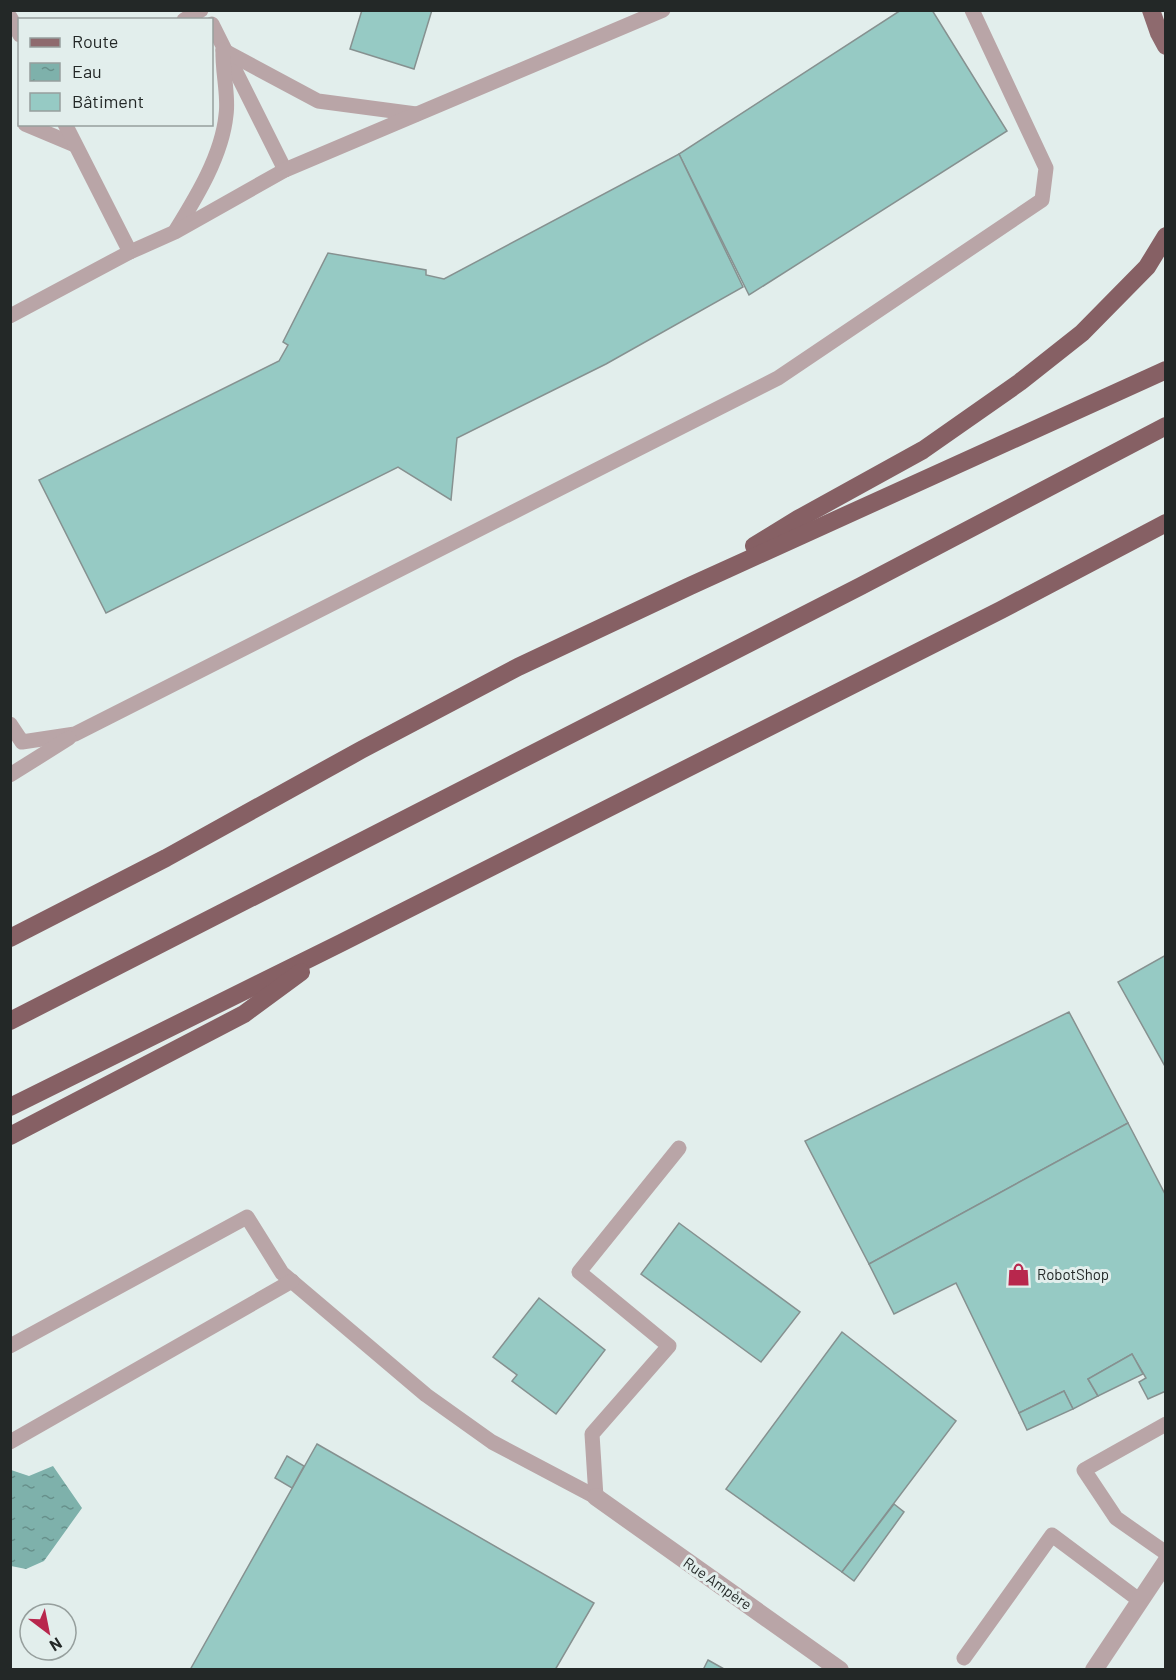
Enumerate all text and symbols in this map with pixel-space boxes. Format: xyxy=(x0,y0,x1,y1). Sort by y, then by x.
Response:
legend xyxy=(18,18,213,126)
text: Route xyxy=(72,30,118,52)
text: Eau xyxy=(72,60,102,82)
text: Bâtiment xyxy=(72,90,144,112)
shop icon: RobotShop xyxy=(1006,1261,1032,1287)
place label: RobotShop xyxy=(1037,1265,1109,1283)
street label: Rue Ampère xyxy=(680,1553,756,1613)
north arrow xyxy=(18,1602,78,1662)
text: N xyxy=(47,1634,66,1656)

